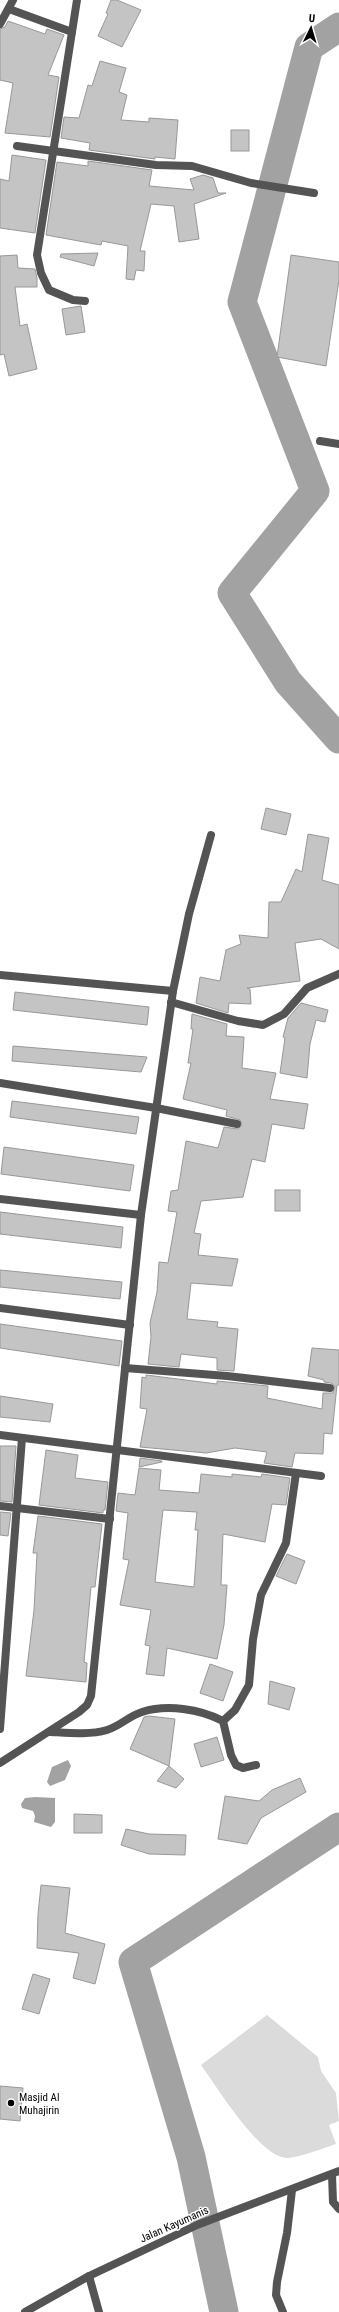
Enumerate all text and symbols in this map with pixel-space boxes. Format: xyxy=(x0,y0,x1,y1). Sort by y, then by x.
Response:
north arrow xyxy=(291,8,331,48)
text: U xyxy=(308,12,316,25)
place label: Masjid Al Muhajirin xyxy=(19,2091,59,2117)
marker: Masjid Al Muhajirin xyxy=(6,2098,16,2108)
street label: Jalan Kayumanis xyxy=(138,2204,211,2245)

